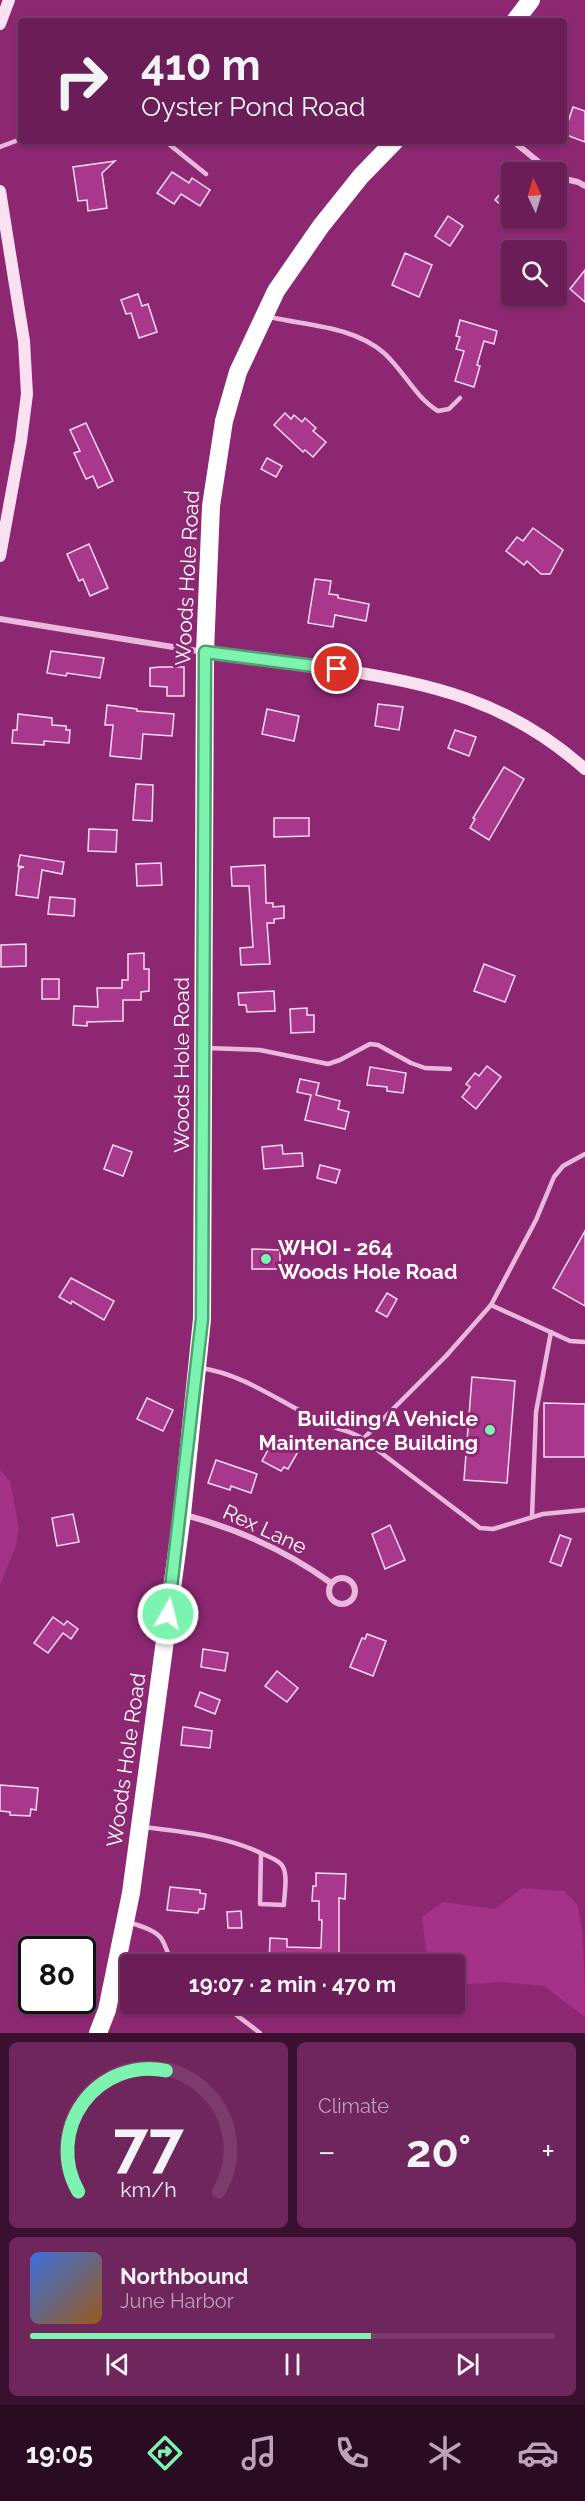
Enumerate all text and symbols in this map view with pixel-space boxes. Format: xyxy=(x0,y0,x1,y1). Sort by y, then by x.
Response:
text: 410 m xyxy=(141,41,261,90)
icon: right xyxy=(42,42,120,120)
text: Oyster Pond Road xyxy=(141,91,366,122)
north arrow xyxy=(501,162,567,228)
map controls xyxy=(501,162,567,306)
button: search xyxy=(501,240,567,306)
street label: Woods Hole Road xyxy=(170,490,204,666)
pin xyxy=(311,643,362,694)
icon: arrive xyxy=(320,652,353,685)
street label: Woods Hole Road xyxy=(169,977,194,1153)
place label: WHOI - 264 Woods Hole Road xyxy=(278,1235,457,1284)
marker: WHOI - 264 Woods Hole Road xyxy=(259,1252,273,1266)
place label: Building A Vehicle Maintenance Building xyxy=(259,1406,478,1455)
marker: Building A Vehicle Maintenance Building xyxy=(483,1423,497,1437)
street label: Rex Lane xyxy=(219,1499,311,1559)
position arrow xyxy=(136,1582,200,1646)
street label: Woods Hole Road xyxy=(101,1671,151,1849)
speed limit sign: 80 xyxy=(18,1936,96,2014)
text: 19:07 · 2 min · 470 m xyxy=(189,1971,396,1997)
text: Climate xyxy=(318,2094,389,2118)
text: 77 xyxy=(113,2107,185,2181)
text: 20° xyxy=(406,2125,471,2178)
text: − xyxy=(318,2132,336,2171)
text: + xyxy=(541,2132,555,2171)
text: km/h xyxy=(120,2177,177,2202)
text: Northbound xyxy=(120,2263,249,2289)
text: June Harbor xyxy=(120,2289,234,2313)
icon: previous xyxy=(101,2348,134,2381)
icon: pause xyxy=(276,2348,309,2381)
icon: next xyxy=(451,2348,484,2381)
icon: directions xyxy=(144,2432,186,2474)
icon: music xyxy=(238,2432,280,2474)
icon: phone xyxy=(331,2432,373,2474)
icon: climate xyxy=(424,2432,466,2474)
icon: car xyxy=(517,2432,559,2474)
text: 19:05 xyxy=(26,2438,93,2469)

